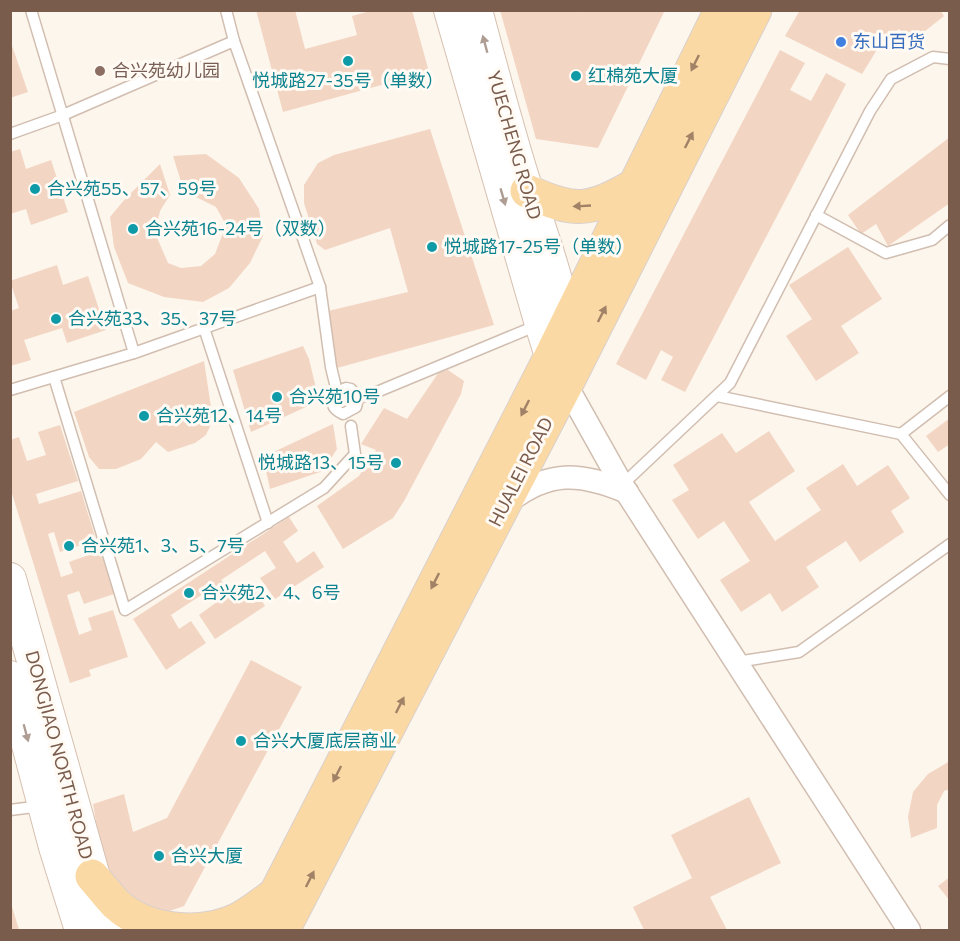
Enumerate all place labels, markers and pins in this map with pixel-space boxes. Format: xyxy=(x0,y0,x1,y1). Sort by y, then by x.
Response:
place label: 东山百货 xyxy=(853,30,925,52)
marker: 东山百货 xyxy=(834,35,848,49)
marker: 悦城路27-35号（单数） xyxy=(341,54,355,68)
place label: 合兴苑幼儿园 xyxy=(112,59,220,81)
marker: 合兴苑幼儿园 xyxy=(93,64,107,78)
place label: 红棉苑大厦 xyxy=(588,64,678,86)
place label: 悦城路27-35号（单数） xyxy=(252,69,444,91)
marker: 红棉苑大厦 xyxy=(569,69,583,83)
place label: 合兴苑55、57、59号 xyxy=(47,177,217,199)
marker: 合兴苑55、57、59号 xyxy=(28,182,42,196)
place label: 合兴苑16-24号（双数） xyxy=(145,217,336,239)
marker: 合兴苑16-24号（双数） xyxy=(126,222,140,236)
place label: 悦城路17-25号（单数） xyxy=(444,235,633,257)
marker: 悦城路17-25号（单数） xyxy=(425,240,439,254)
place label: 合兴苑33、35、37号 xyxy=(68,307,237,329)
marker: 合兴苑33、35、37号 xyxy=(49,312,63,326)
place label: 合兴苑10号 xyxy=(289,385,380,407)
marker: 合兴苑10号 xyxy=(270,390,284,404)
place label: 合兴苑12、14号 xyxy=(156,404,282,426)
marker: 合兴苑12、14号 xyxy=(137,409,151,423)
place label: 悦城路13、15号 xyxy=(258,451,384,473)
marker: 悦城路13、15号 xyxy=(389,456,403,470)
place label: 合兴苑1、3、5、7号 xyxy=(81,534,245,556)
marker: 合兴苑1、3、5、7号 xyxy=(62,539,76,553)
place label: 合兴苑2、4、6号 xyxy=(201,581,341,603)
marker: 合兴苑2、4、6号 xyxy=(182,586,196,600)
place label: 合兴大厦底层商业 xyxy=(253,729,397,751)
marker: 合兴大厦底层商业 xyxy=(234,734,248,748)
place label: 合兴大厦 xyxy=(171,844,243,866)
marker: 合兴大厦 xyxy=(152,849,166,863)

